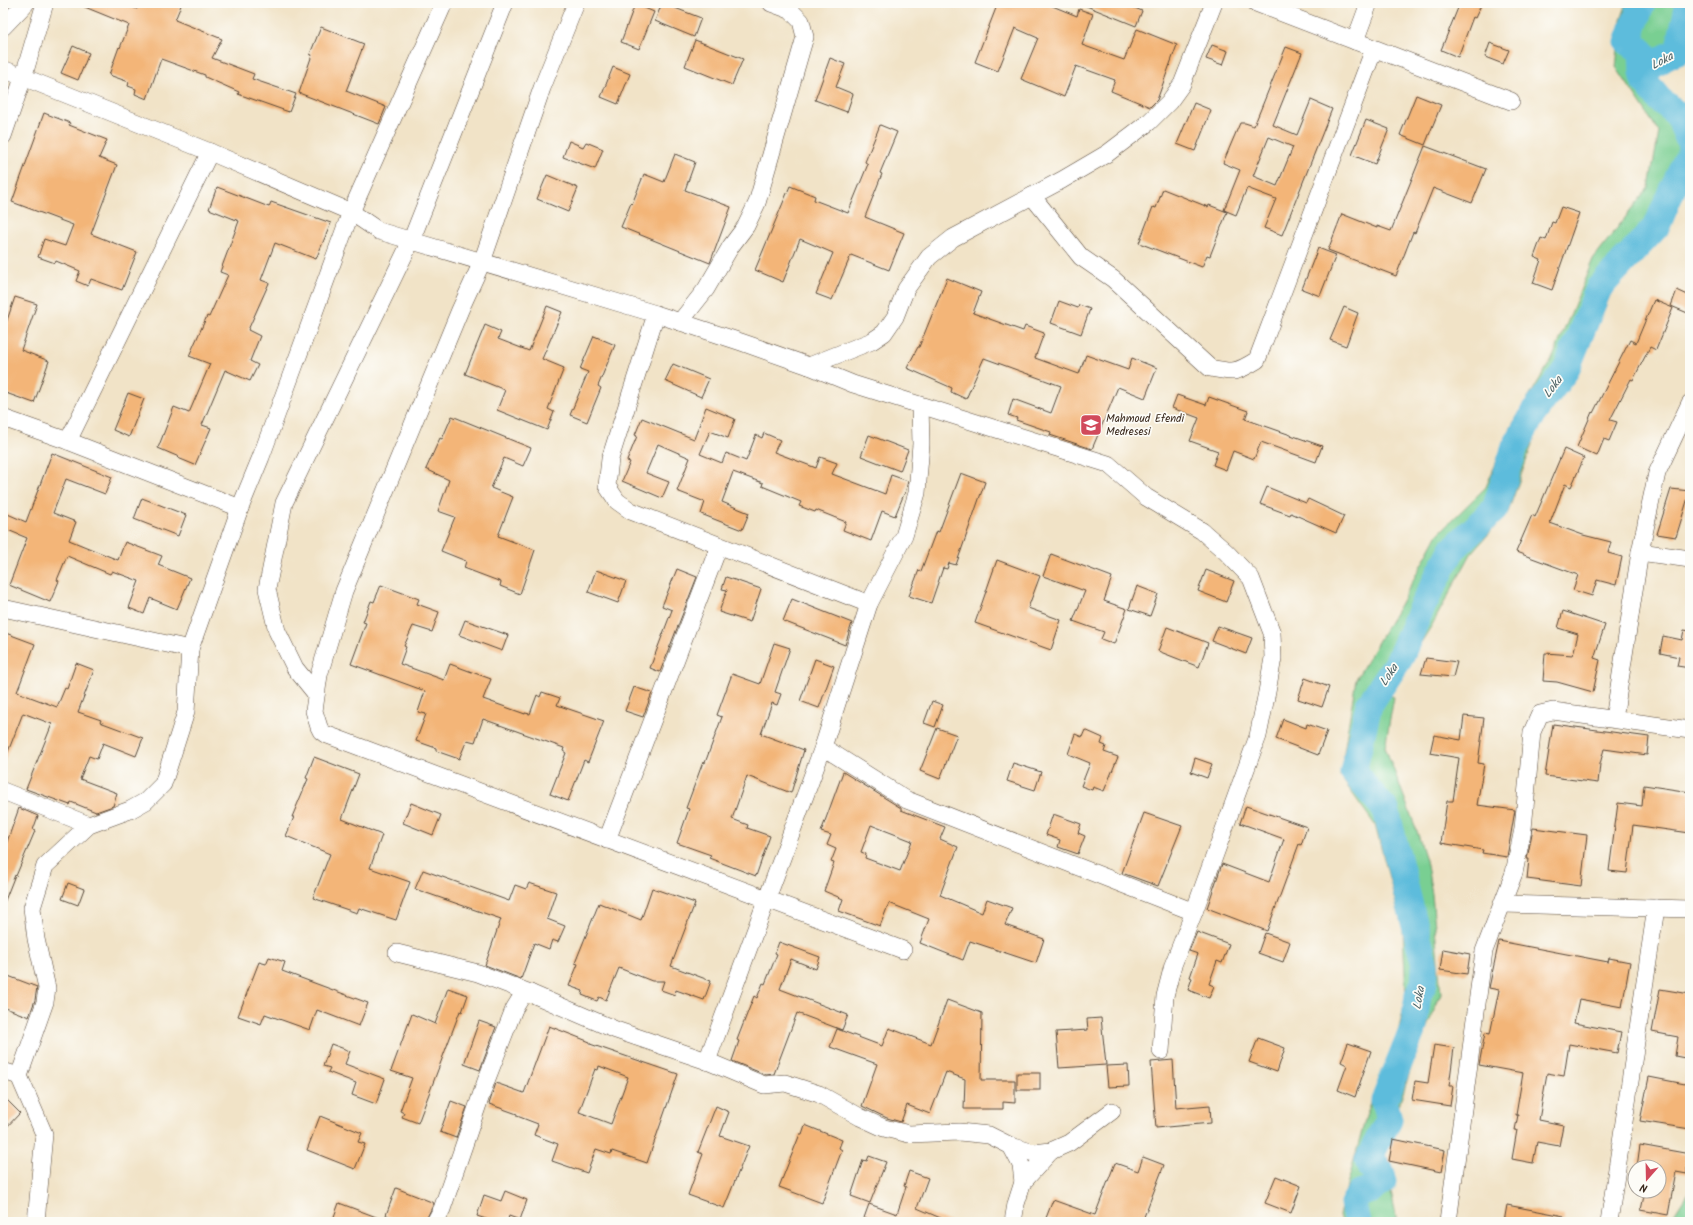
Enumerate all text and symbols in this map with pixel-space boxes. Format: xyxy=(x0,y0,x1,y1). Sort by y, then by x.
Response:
water label: Loka xyxy=(1647,47,1678,75)
water label: Loka xyxy=(1538,371,1568,402)
place label: Mahmoud Efendi Medresesi xyxy=(1106,410,1185,441)
school or university icon: Mahmoud Efendi Medresesi xyxy=(1078,412,1104,438)
water label: Loka xyxy=(1375,659,1404,690)
water label: Loka xyxy=(1408,984,1431,1011)
north arrow xyxy=(1627,1159,1667,1199)
text: N xyxy=(1638,1178,1650,1197)

